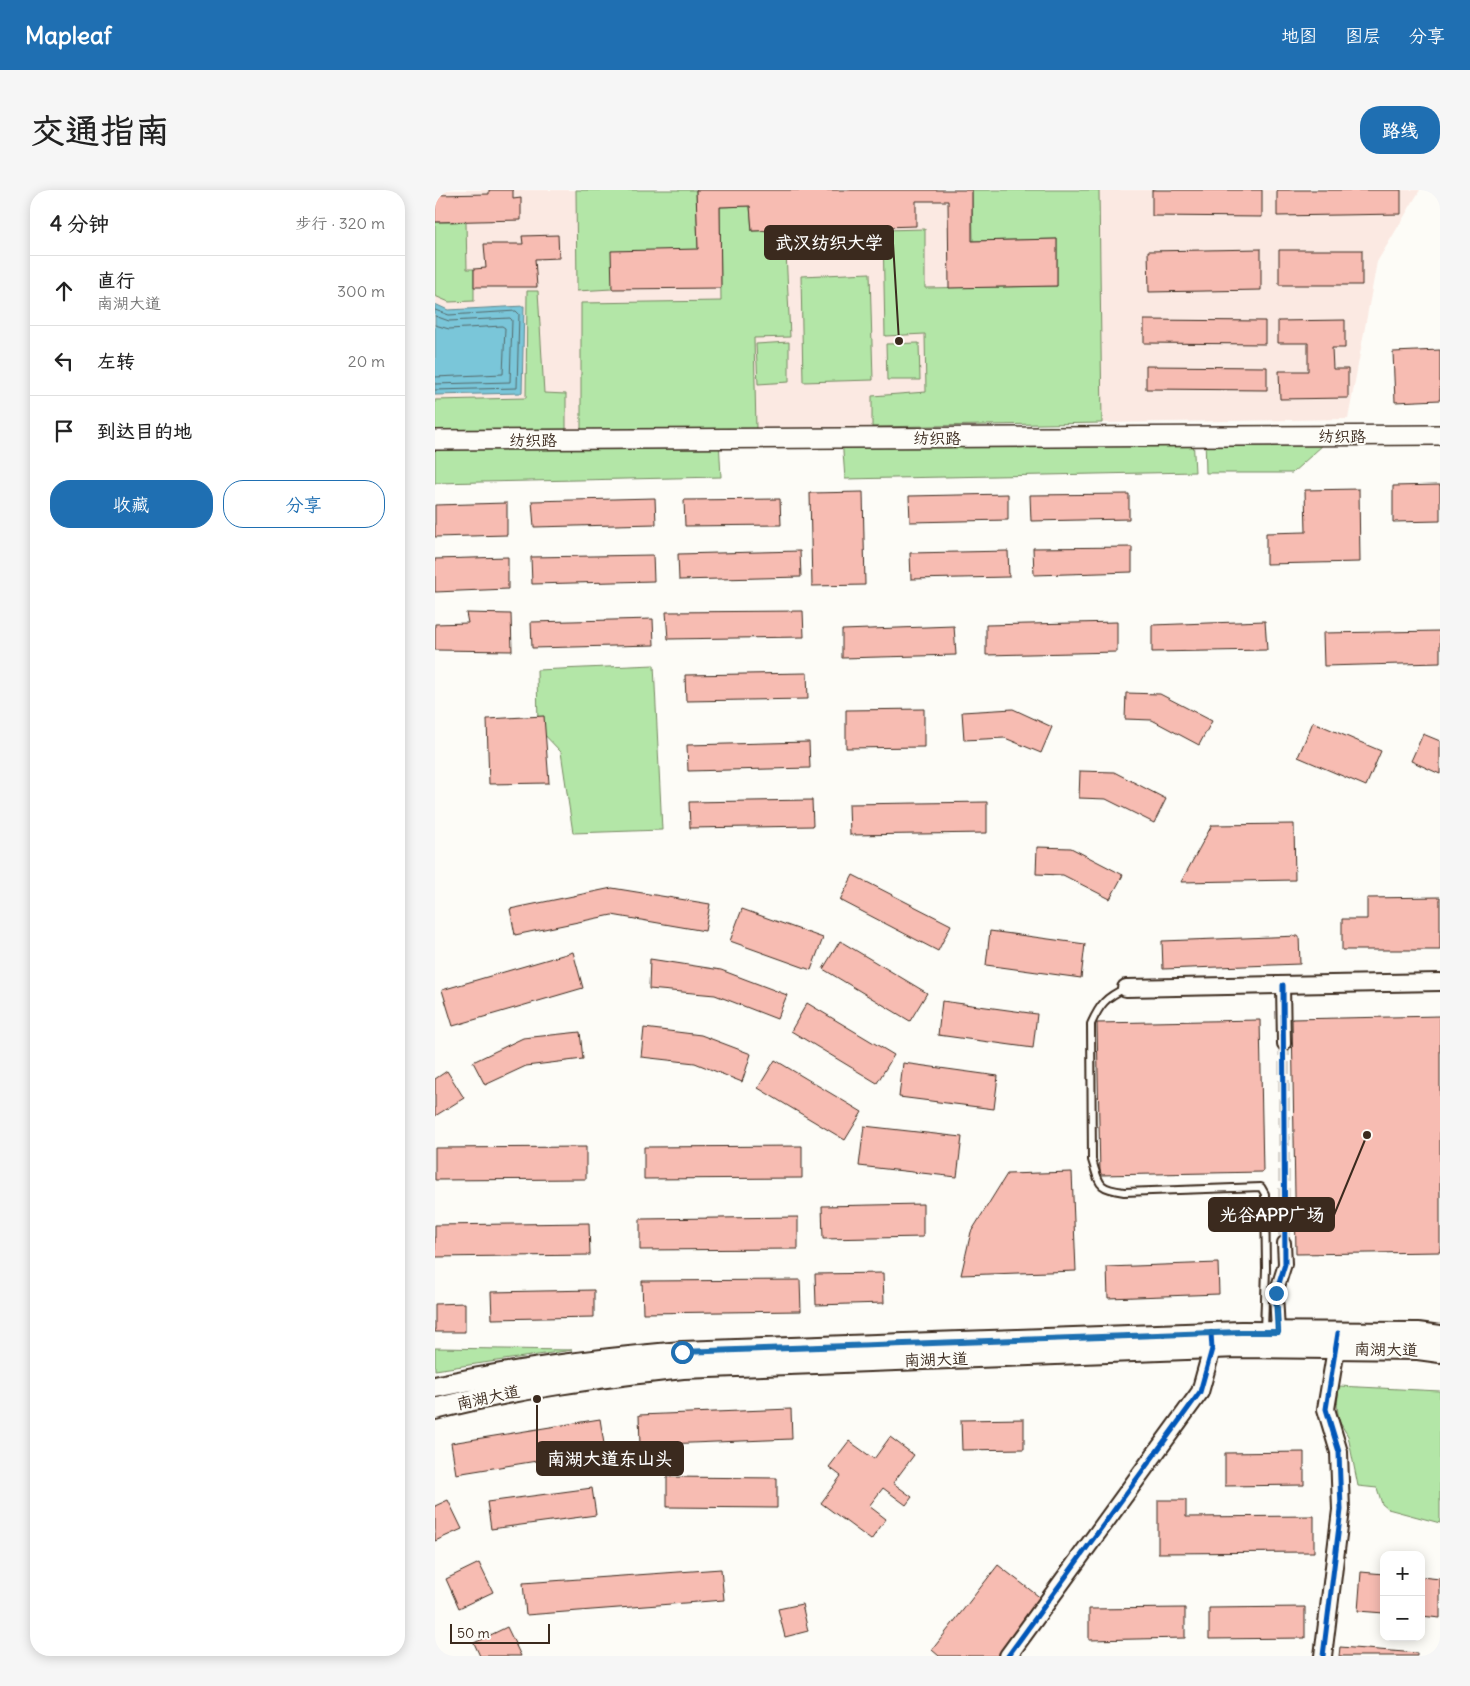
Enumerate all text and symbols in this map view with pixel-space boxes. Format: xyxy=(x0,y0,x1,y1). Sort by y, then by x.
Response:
text: Mapleaf xyxy=(25,20,112,50)
text: 地图 xyxy=(1281,24,1317,47)
text: 图层 xyxy=(1345,24,1381,47)
text: 分享 xyxy=(1409,24,1445,47)
button: 路线 xyxy=(1360,106,1440,154)
text: 交通指南 xyxy=(30,108,170,152)
text: 4 分钟 xyxy=(50,210,109,237)
text: 步行 · 320 m xyxy=(296,213,385,233)
callout: 武汉纺织大学 xyxy=(765,226,893,259)
text: 武汉纺织大学 xyxy=(775,231,883,254)
text: 直行 xyxy=(97,268,135,292)
icon: ahead xyxy=(50,277,78,305)
text: 300 m xyxy=(337,281,385,301)
text: 南湖大道 xyxy=(97,293,161,313)
icon: left xyxy=(50,347,78,375)
text: 左转 xyxy=(97,349,135,373)
text: 20 m xyxy=(348,351,385,371)
icon: arrive xyxy=(50,417,78,445)
text: 到达目的地 xyxy=(97,419,192,443)
street label: 纺织路 xyxy=(1318,426,1366,446)
street label: 纺织路 xyxy=(913,428,961,448)
street label: 纺织路 xyxy=(509,430,557,450)
button: 收藏 xyxy=(50,480,213,528)
button: 分享 xyxy=(223,480,385,528)
callout: 光谷APP广场 xyxy=(1209,1198,1334,1231)
text: 光谷APP广场 xyxy=(1219,1203,1325,1226)
route end xyxy=(1265,1282,1288,1305)
street label: 南湖大道 xyxy=(1354,1338,1418,1360)
route start xyxy=(671,1341,694,1364)
street label: 南湖大道 xyxy=(904,1348,968,1370)
street label: 南湖大道 xyxy=(455,1381,521,1413)
callout: 南湖大道东山头 xyxy=(537,1442,683,1475)
text: 南湖大道东山头 xyxy=(547,1447,673,1470)
map controls xyxy=(1380,1551,1425,1641)
button: + xyxy=(1380,1551,1425,1596)
button: − xyxy=(1380,1596,1425,1641)
scale bar xyxy=(450,1621,550,1644)
text: 50 m xyxy=(457,1624,490,1642)

